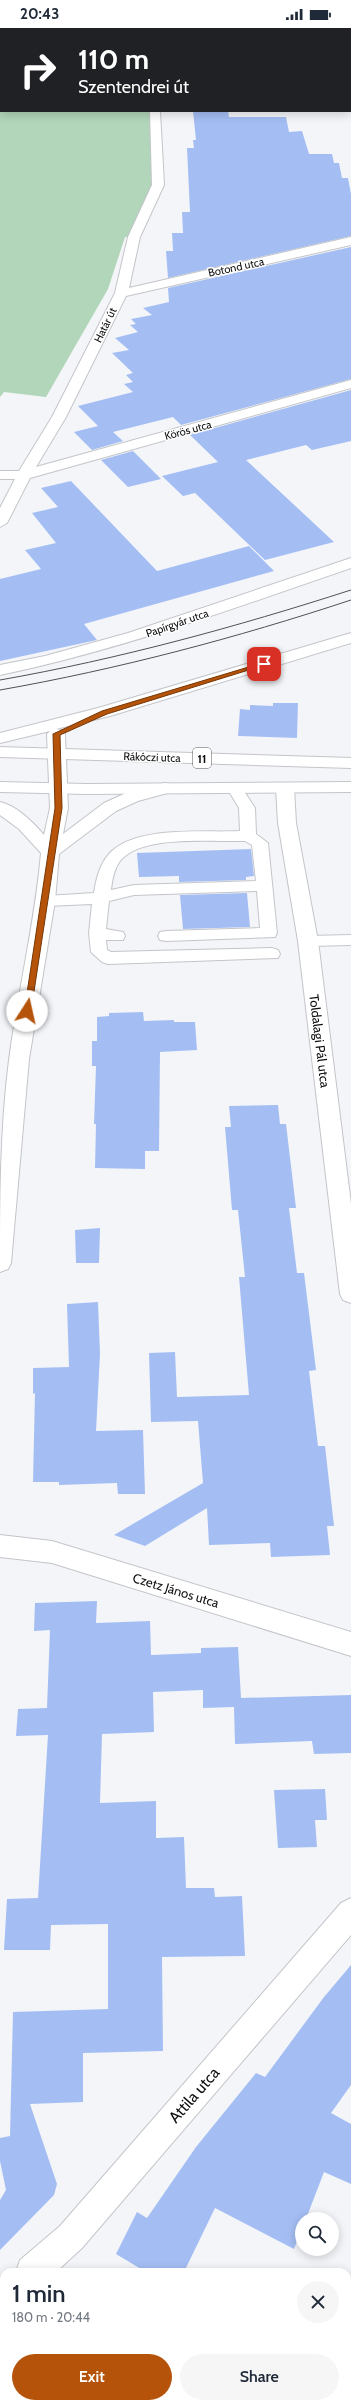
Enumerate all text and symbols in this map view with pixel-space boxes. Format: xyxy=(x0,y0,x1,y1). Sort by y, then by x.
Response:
text: 20:43 xyxy=(20,5,59,23)
text: 110 m xyxy=(78,42,149,76)
icon: right xyxy=(12,44,64,96)
text: Szentendrei út xyxy=(78,76,189,98)
street label: Botond utca xyxy=(207,254,266,280)
street label: Határ út xyxy=(91,305,120,345)
street label: Körös utca xyxy=(163,417,214,443)
street label: Papírgyár utca xyxy=(144,606,211,640)
pin xyxy=(247,647,281,681)
icon: arrive xyxy=(253,653,275,675)
road number: 11 xyxy=(193,748,211,768)
street label: Rákóczi utca xyxy=(123,749,182,765)
position arrow xyxy=(6,990,48,1032)
street label: Toldalagi Pál utca xyxy=(306,993,334,1089)
street label: Czetz János utca xyxy=(131,1569,222,1611)
street label: Attila utca xyxy=(165,2063,223,2127)
map controls xyxy=(295,2212,339,2256)
button: search xyxy=(295,2212,339,2256)
text: 1 min xyxy=(12,2279,66,2308)
button: close xyxy=(297,2281,339,2323)
text: 180 m · 20:44 xyxy=(12,2309,90,2325)
button: Exit xyxy=(12,2354,172,2400)
button: Share xyxy=(180,2354,339,2400)

